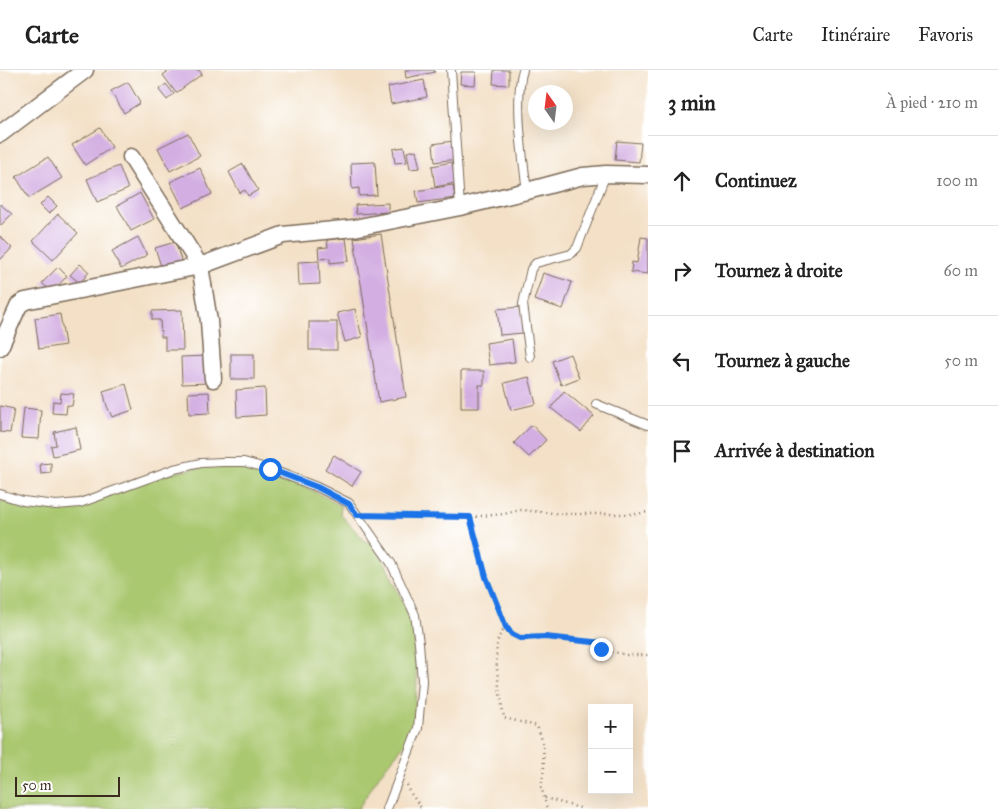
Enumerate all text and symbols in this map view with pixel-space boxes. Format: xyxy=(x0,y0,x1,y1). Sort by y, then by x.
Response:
text: Carte xyxy=(25,20,79,50)
text: Carte xyxy=(753,24,793,46)
text: Itinéraire xyxy=(821,24,890,46)
text: Favoris xyxy=(918,24,973,46)
north arrow xyxy=(528,85,573,130)
text: 3 min xyxy=(668,90,716,116)
text: À pied · 210 m xyxy=(886,93,978,112)
icon: ahead xyxy=(668,167,696,195)
text: Continuez xyxy=(715,169,797,192)
text: 100 m xyxy=(936,171,978,190)
icon: right xyxy=(668,257,696,285)
text: Tournez à droite xyxy=(715,259,843,282)
text: 60 m xyxy=(944,261,978,280)
icon: left xyxy=(668,347,696,375)
text: Tournez à gauche xyxy=(715,349,850,372)
text: 50 m xyxy=(944,351,978,370)
icon: arrive xyxy=(668,437,696,465)
text: Arrivée à destination xyxy=(715,439,874,462)
route start xyxy=(259,458,282,481)
route end xyxy=(590,638,613,661)
map controls xyxy=(588,704,633,794)
button: + xyxy=(588,704,633,749)
button: − xyxy=(588,749,633,794)
scale bar xyxy=(15,774,120,797)
text: 50 m xyxy=(22,777,51,794)

